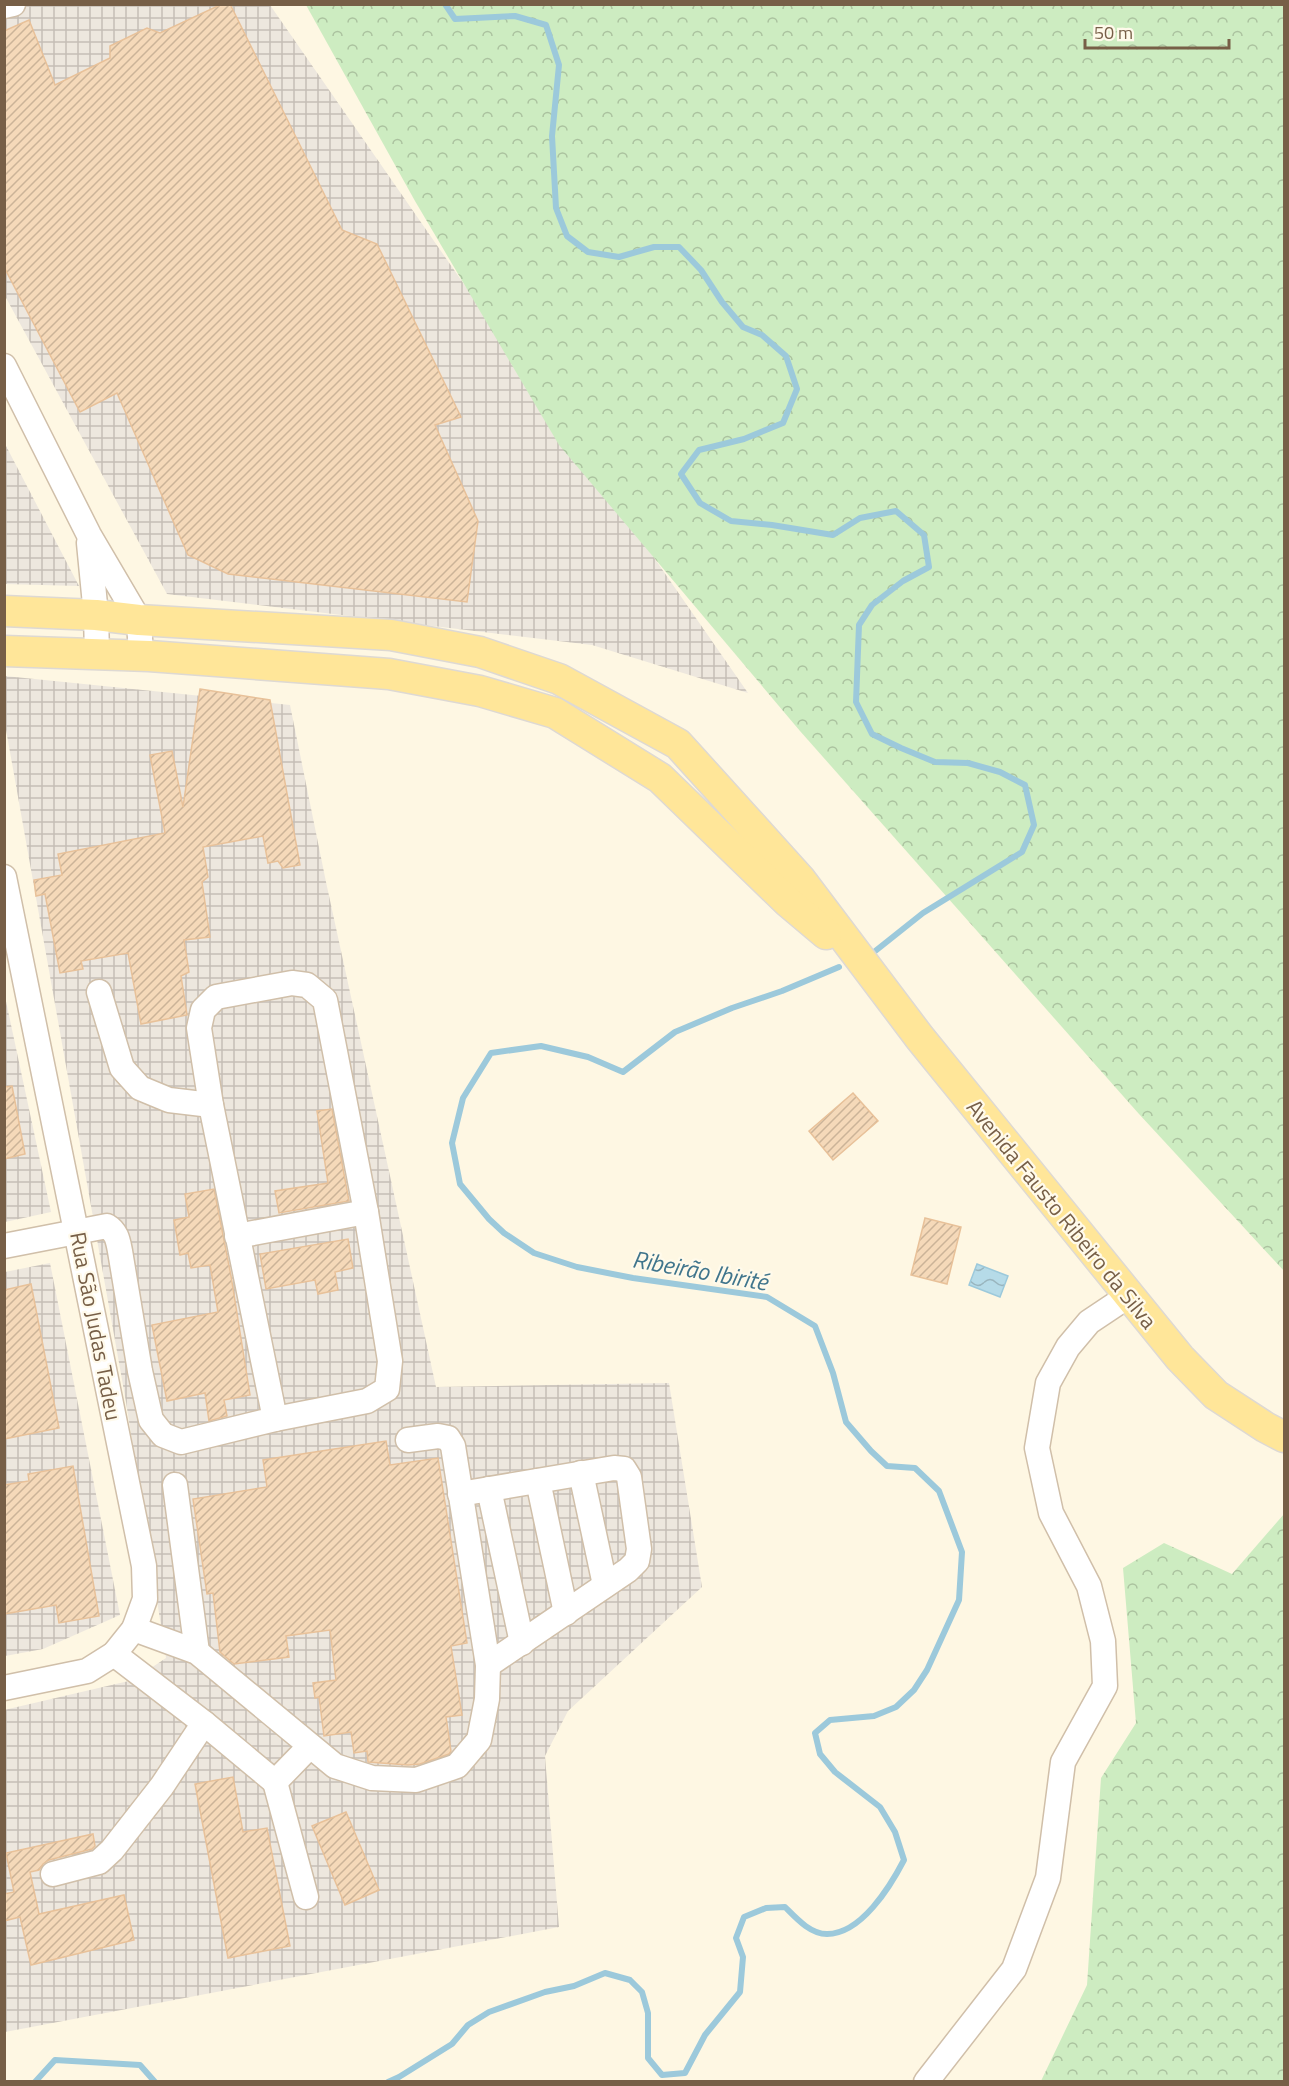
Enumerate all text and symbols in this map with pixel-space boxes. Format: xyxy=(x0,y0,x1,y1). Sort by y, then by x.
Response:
scale bar xyxy=(1085,12,1229,50)
text: 50 m xyxy=(1094,19,1133,46)
street label: Avenida Fausto Ribeiro da Silva xyxy=(959,1092,1165,1336)
street label: Rua São Judas Tadeu xyxy=(61,1229,131,1423)
water label: Ribeirão Ibirité xyxy=(630,1240,772,1300)

